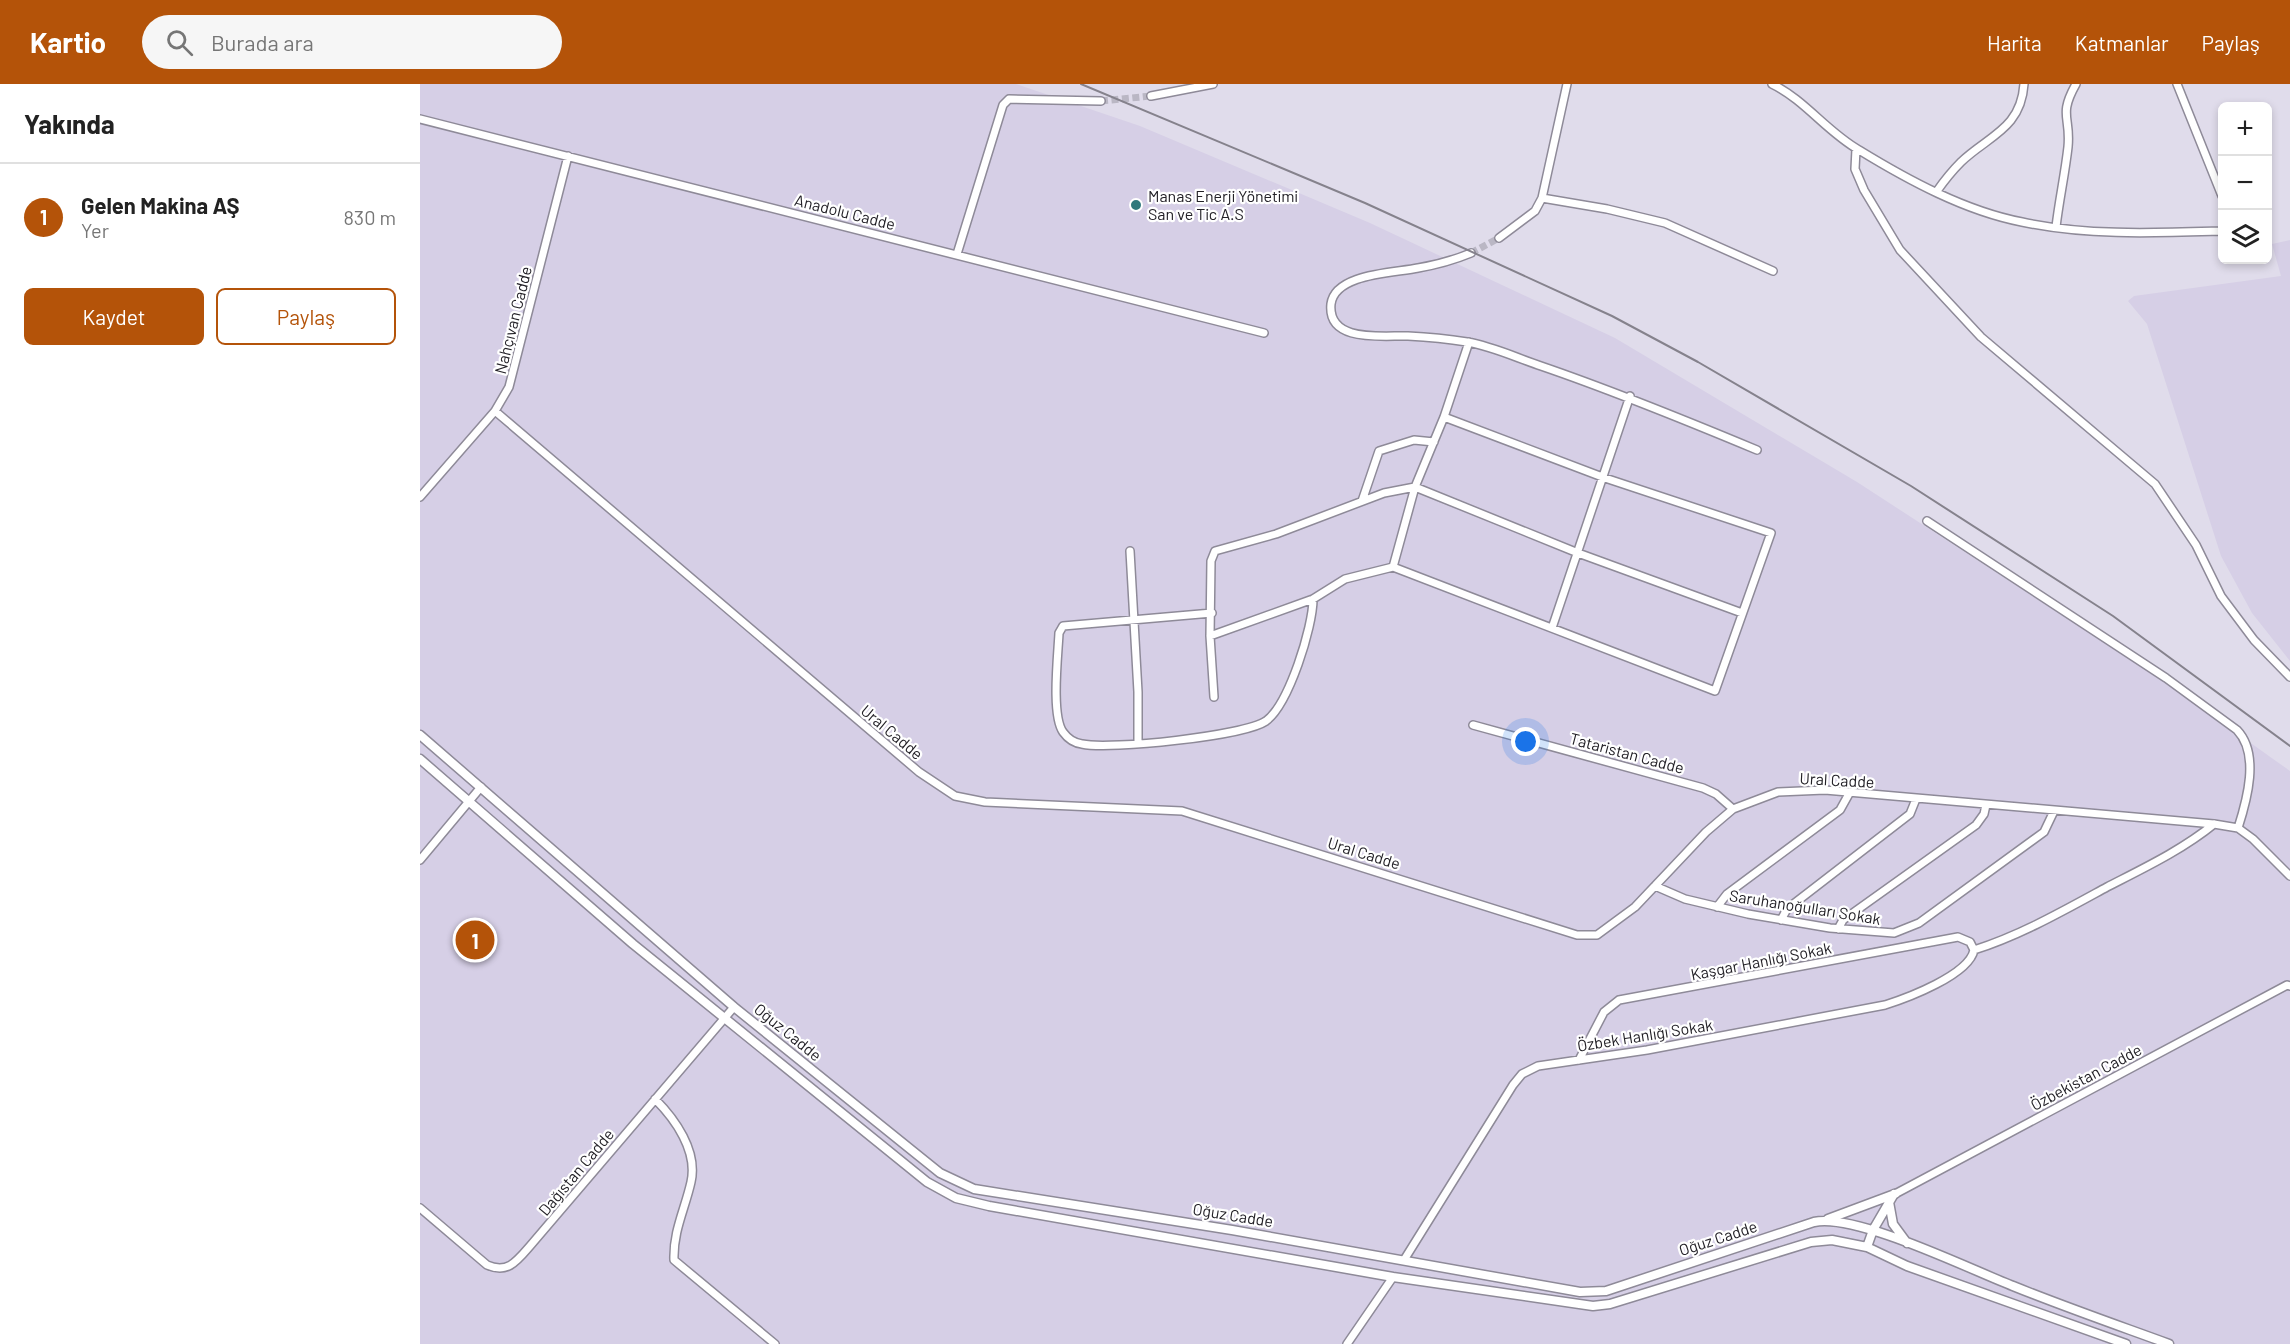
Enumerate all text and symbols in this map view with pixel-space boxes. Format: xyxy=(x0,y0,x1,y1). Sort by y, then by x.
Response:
search box xyxy=(142,15,562,69)
text: Kartio xyxy=(30,25,106,59)
icon: search xyxy=(163,26,196,59)
text: Burada ara xyxy=(211,29,314,55)
text: Harita xyxy=(1987,30,2042,55)
text: Katmanlar xyxy=(2075,30,2169,55)
text: Paylaş xyxy=(2202,30,2260,55)
map controls xyxy=(2218,102,2272,264)
button: + xyxy=(2218,102,2272,156)
text: Yakında xyxy=(24,108,115,139)
button: − xyxy=(2218,156,2272,210)
place label: Manas Enerji Yönetimi San ve Tic A.S xyxy=(1148,186,1298,223)
street label: Anadolu Cadde xyxy=(793,190,897,233)
text: Gelen Makina AŞ xyxy=(81,192,240,218)
marker: Manas Enerji Yönetimi San ve Tic A.S xyxy=(1129,198,1143,212)
text: 1 xyxy=(40,205,47,229)
text: 830 m xyxy=(343,205,396,229)
button: layers xyxy=(2218,210,2272,264)
text: Yer xyxy=(81,218,109,242)
street label: Nahçıvan Cadde xyxy=(490,264,535,376)
button: Kaydet xyxy=(24,288,204,345)
button: Paylaş xyxy=(216,288,396,345)
street label: Ural Cadde xyxy=(857,700,927,763)
your location xyxy=(1511,727,1540,756)
street label: Tataristan Cadde xyxy=(1568,728,1686,777)
street label: Ural Cadde xyxy=(1799,768,1875,791)
street label: Ural Cadde xyxy=(1326,832,1403,873)
street label: Saruhanoğulları Sokak xyxy=(1728,885,1882,928)
pin: 1 xyxy=(456,918,494,962)
street label: Kaşgar Hanlığı Sokak xyxy=(1689,938,1833,983)
street label: Oğuz Cadde xyxy=(751,999,826,1064)
street label: Özbek Hanlığı Sokak xyxy=(1576,1014,1714,1055)
street label: Özbekistan Cadde xyxy=(2027,1039,2144,1114)
street label: Dağıstan Cadde xyxy=(534,1125,617,1219)
street label: Oğuz Cadde xyxy=(1192,1199,1275,1230)
street label: Oğuz Cadde xyxy=(1676,1216,1759,1259)

